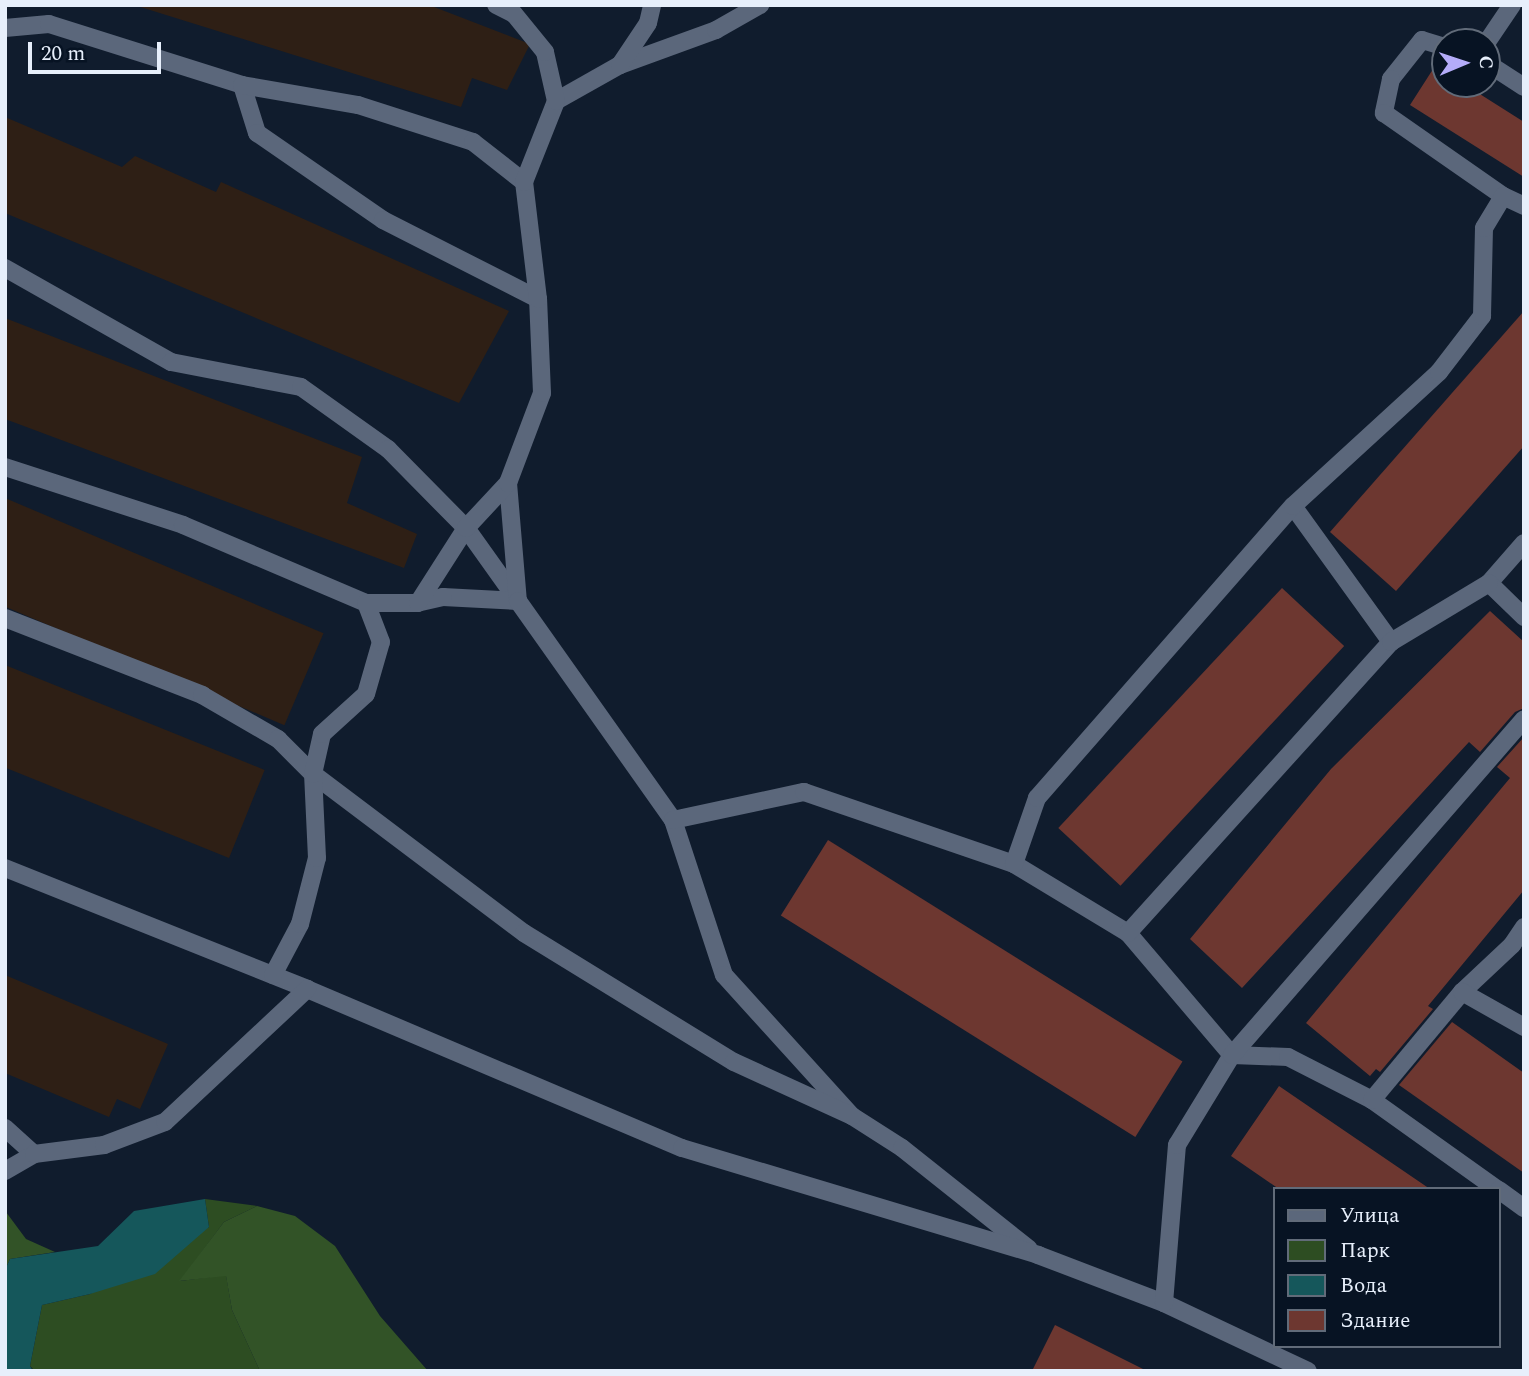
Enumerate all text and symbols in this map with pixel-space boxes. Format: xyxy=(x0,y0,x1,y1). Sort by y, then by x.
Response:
scale bar xyxy=(32,28,164,72)
north arrow xyxy=(1431,28,1501,98)
text: 20 m xyxy=(41,38,85,70)
text: С xyxy=(1471,55,1500,70)
legend xyxy=(1274,1187,1501,1348)
text: Улица xyxy=(1340,1200,1399,1232)
text: Парк xyxy=(1340,1235,1390,1267)
text: Вода xyxy=(1340,1270,1387,1302)
text: Здание xyxy=(1340,1305,1410,1337)

